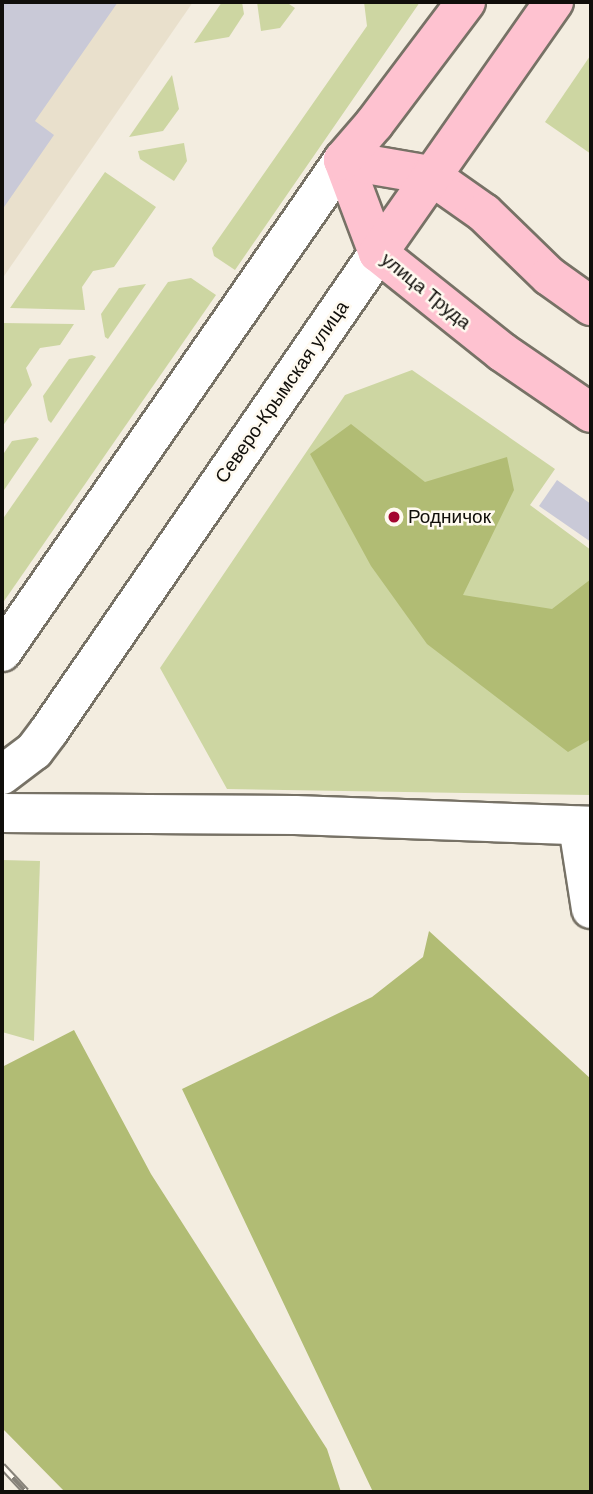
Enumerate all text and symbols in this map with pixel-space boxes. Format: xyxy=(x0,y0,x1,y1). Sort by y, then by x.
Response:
street label: улица Труда xyxy=(377,248,475,334)
street label: Северо-Крымская улица xyxy=(210,297,354,487)
place label: Родничок xyxy=(408,506,491,528)
marker: Родничок xyxy=(386,509,402,525)

